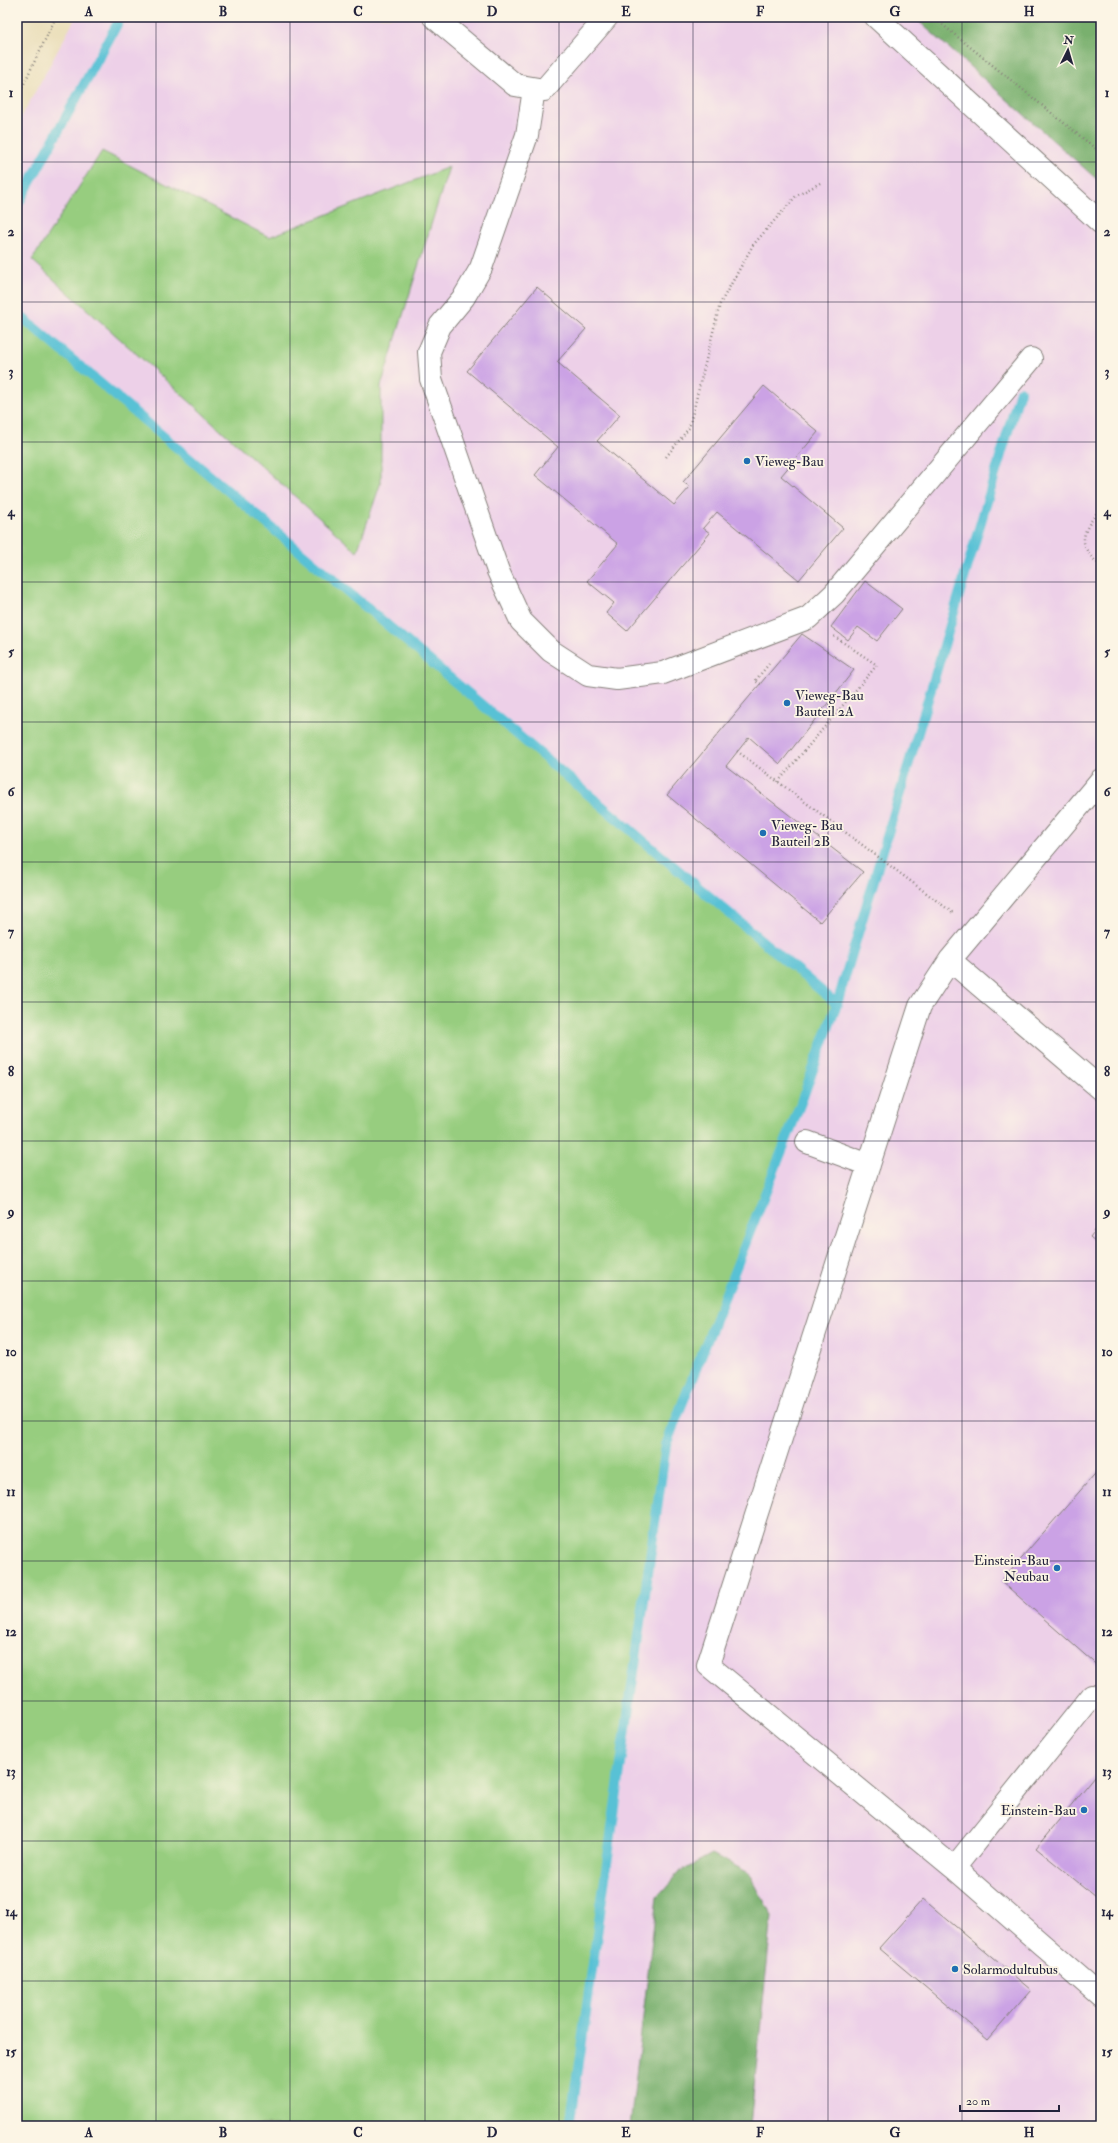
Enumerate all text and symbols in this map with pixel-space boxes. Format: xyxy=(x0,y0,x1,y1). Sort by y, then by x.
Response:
text: A xyxy=(84,4,94,20)
text: B xyxy=(219,4,227,20)
text: C xyxy=(353,4,363,20)
text: D xyxy=(487,4,498,20)
text: E xyxy=(621,4,631,20)
text: F xyxy=(756,4,765,20)
text: G xyxy=(890,4,901,20)
text: H xyxy=(1024,4,1035,20)
north arrow xyxy=(1048,30,1088,70)
text: N xyxy=(1062,34,1075,48)
text: 1 xyxy=(9,85,14,101)
text: 1 xyxy=(1105,85,1110,101)
text: 2 xyxy=(8,224,15,240)
text: 2 xyxy=(1104,224,1111,240)
text: 3 xyxy=(9,364,14,380)
text: 3 xyxy=(1105,364,1110,380)
place label: Vieweg-Bau xyxy=(755,453,824,470)
marker: Vieweg-Bau xyxy=(742,456,752,466)
text: 4 xyxy=(6,504,15,520)
text: 4 xyxy=(1102,504,1111,520)
text: 5 xyxy=(8,644,14,660)
text: 5 xyxy=(1104,644,1110,660)
place label: Vieweg-Bau Bauteil 2A xyxy=(795,687,864,720)
marker: Vieweg-Bau Bauteil 2A xyxy=(782,698,792,708)
text: 6 xyxy=(8,784,16,800)
text: 6 xyxy=(1104,784,1112,800)
place label: Vieweg- Bau Bauteil 2B xyxy=(771,817,843,850)
marker: Vieweg- Bau Bauteil 2B xyxy=(758,828,768,838)
text: 7 xyxy=(8,924,15,940)
text: 7 xyxy=(1104,924,1111,940)
text: 8 xyxy=(8,1064,14,1080)
text: 8 xyxy=(1104,1064,1110,1080)
text: 9 xyxy=(6,1204,15,1220)
text: 9 xyxy=(1102,1204,1111,1220)
text: 10 xyxy=(5,1344,17,1360)
text: 10 xyxy=(1101,1344,1113,1360)
text: 11 xyxy=(6,1484,16,1500)
text: 11 xyxy=(1102,1484,1112,1500)
place label: Einstein-Bau Neubau xyxy=(974,1552,1049,1585)
marker: Einstein-Bau Neubau xyxy=(1052,1563,1062,1573)
text: 12 xyxy=(5,1624,17,1640)
text: 12 xyxy=(1101,1624,1113,1640)
text: 13 xyxy=(6,1764,16,1780)
text: 13 xyxy=(1102,1764,1112,1780)
place label: Einstein-Bau xyxy=(1001,1802,1076,1819)
marker: Einstein-Bau xyxy=(1079,1805,1089,1815)
text: 14 xyxy=(5,1904,18,1920)
text: 14 xyxy=(1101,1904,1114,1920)
place label: Solarmodultubus xyxy=(963,1961,1058,1978)
marker: Solarmodultubus xyxy=(950,1964,960,1974)
text: 15 xyxy=(6,2044,16,2060)
text: 15 xyxy=(1102,2044,1112,2060)
scale bar xyxy=(960,2087,1059,2113)
text: 20 m xyxy=(966,2094,991,2109)
text: A xyxy=(84,2125,94,2141)
text: B xyxy=(219,2125,227,2141)
text: C xyxy=(353,2125,363,2141)
text: D xyxy=(487,2125,498,2141)
text: E xyxy=(621,2125,631,2141)
text: F xyxy=(756,2125,765,2141)
text: G xyxy=(890,2125,901,2141)
text: H xyxy=(1024,2125,1035,2141)

